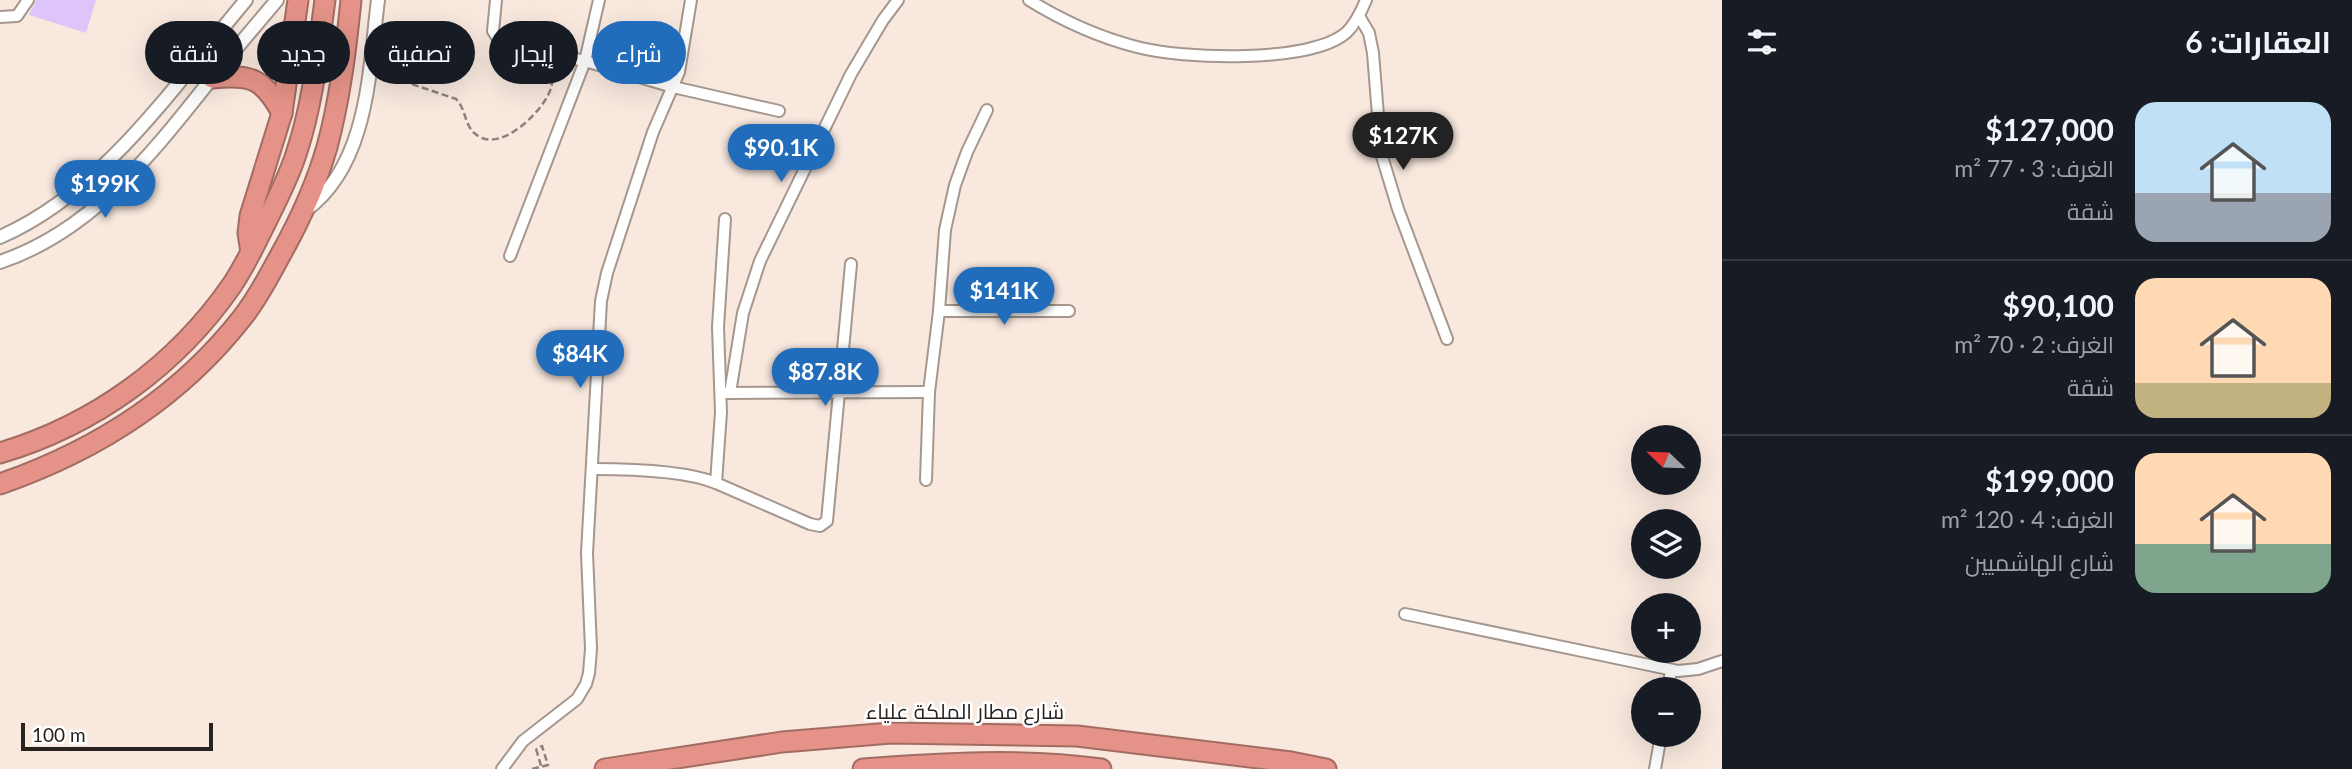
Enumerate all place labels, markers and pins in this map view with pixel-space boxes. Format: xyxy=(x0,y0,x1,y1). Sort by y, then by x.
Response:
pin: $127K xyxy=(1354,113,1452,172)
pin: $90.1K xyxy=(724,124,838,184)
pin: $199K xyxy=(56,160,154,220)
pin: $141K xyxy=(955,268,1053,327)
pin: $84K xyxy=(539,330,621,390)
pin: $87.8K xyxy=(768,348,882,408)

